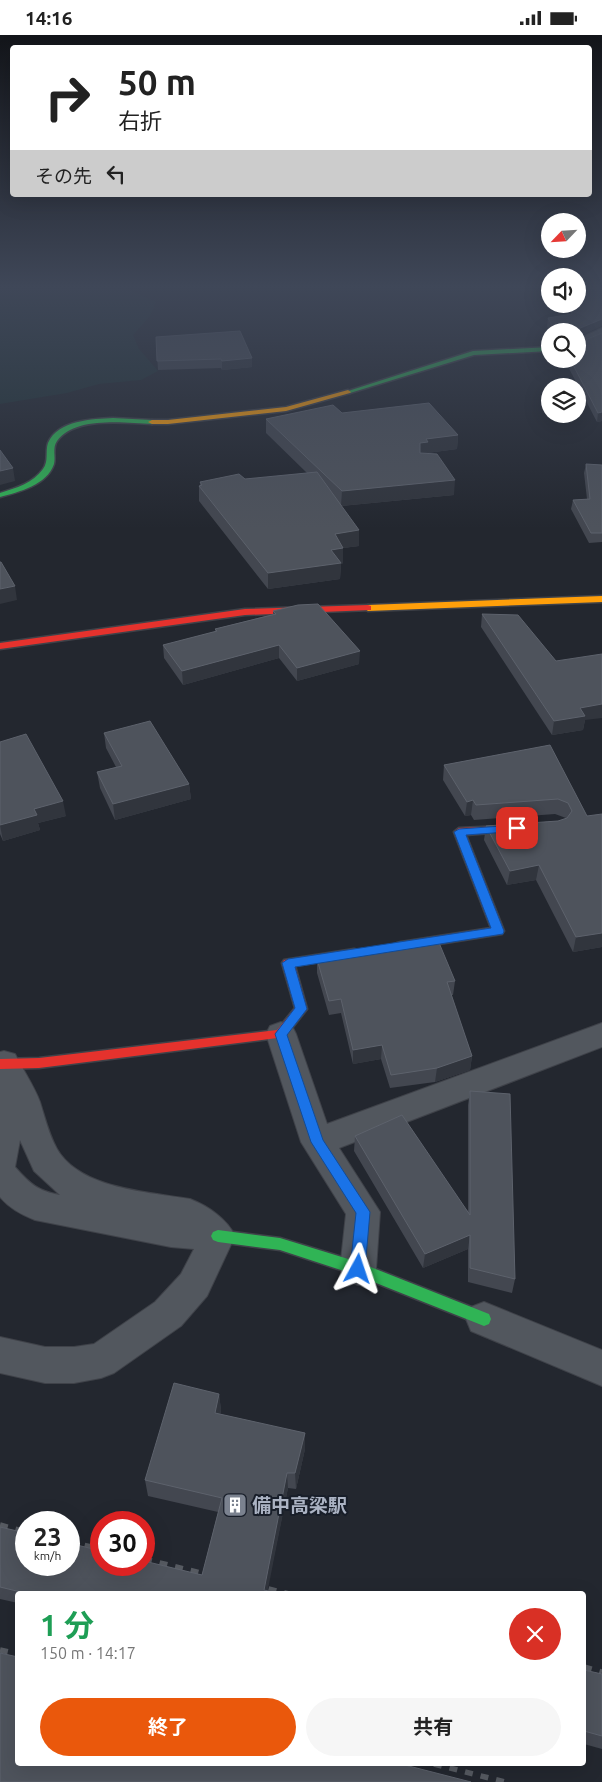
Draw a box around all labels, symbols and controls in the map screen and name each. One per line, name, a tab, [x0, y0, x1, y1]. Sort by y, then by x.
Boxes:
text: 14:16	[25, 7, 73, 29]
text: 50 m	[118, 62, 196, 102]
icon: right	[35, 65, 100, 130]
text: 右折	[118, 108, 162, 133]
icon: left	[102, 160, 130, 188]
text: その先	[35, 165, 92, 187]
north arrow	[541, 213, 586, 257]
map controls	[541, 213, 586, 423]
button: sound	[541, 268, 586, 313]
button: search	[541, 323, 586, 368]
button: layers	[541, 378, 586, 423]
pin	[496, 807, 538, 849]
icon: arrive	[503, 814, 531, 842]
position arrow	[331, 1242, 383, 1294]
building icon: 備中高梁駅	[222, 1492, 248, 1518]
place label: 備中高梁駅	[252, 1494, 347, 1516]
speed limit sign: 30	[90, 1511, 155, 1576]
text: 23	[33, 1523, 62, 1551]
text: km/h	[34, 1549, 61, 1562]
text: 1 分	[40, 1608, 94, 1642]
button: close	[509, 1608, 561, 1660]
text: 150 m · 14:17	[40, 1644, 136, 1662]
button: 終了	[40, 1698, 296, 1756]
button: 共有	[306, 1698, 561, 1756]

